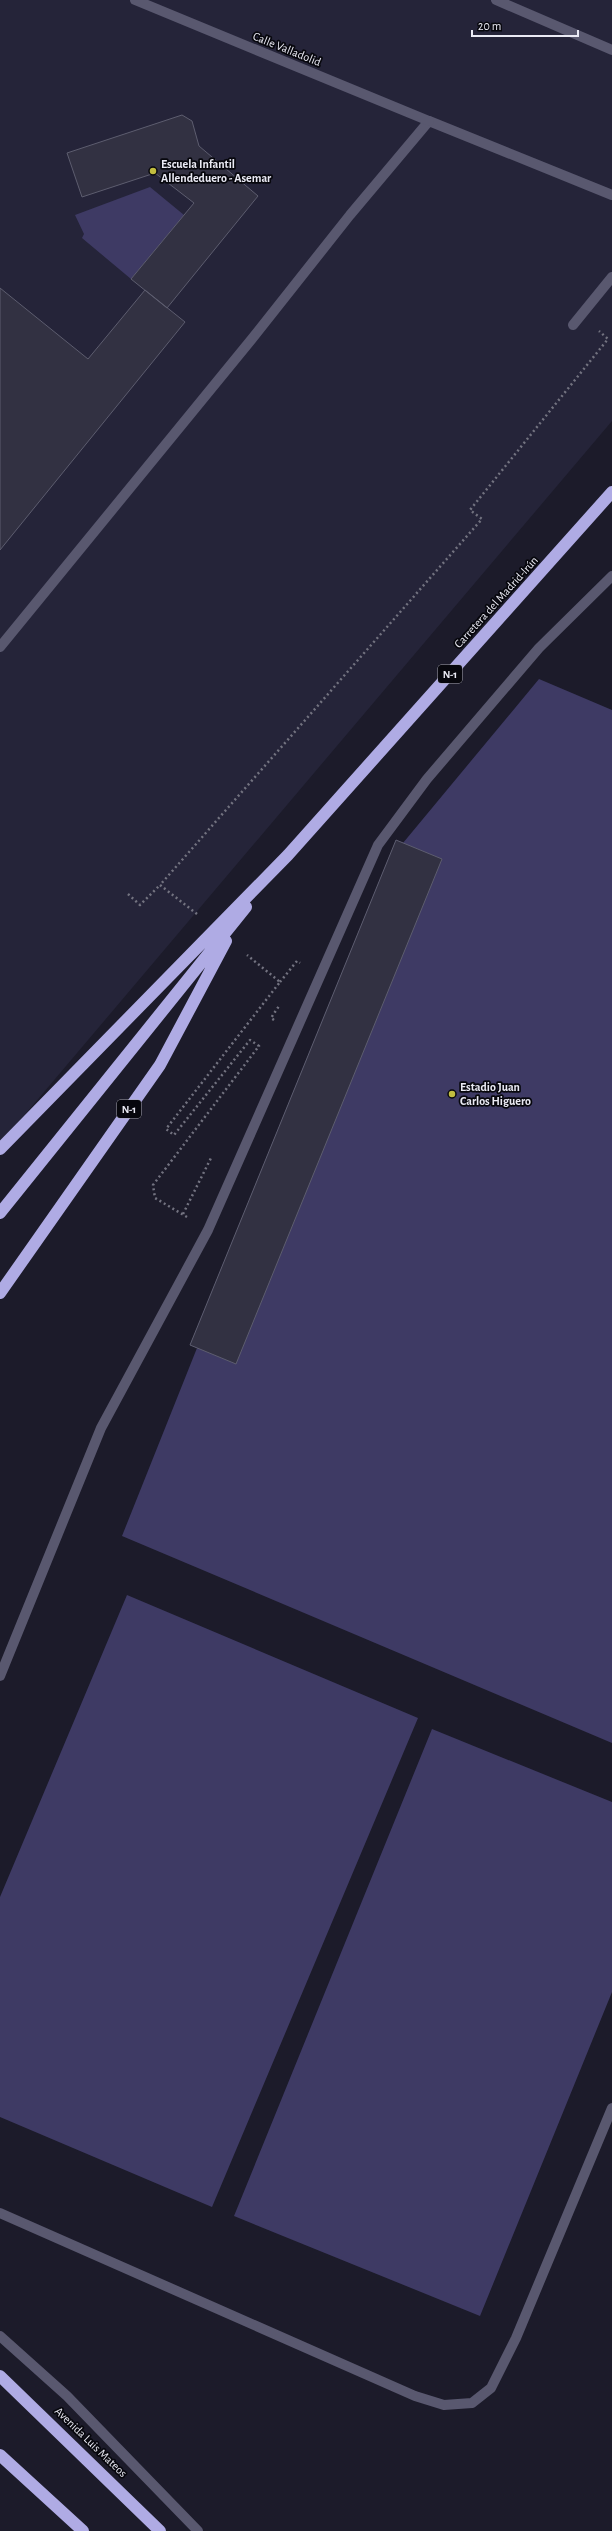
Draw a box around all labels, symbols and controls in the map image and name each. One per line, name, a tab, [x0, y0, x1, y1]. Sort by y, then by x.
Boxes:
scale bar	[472, 12, 578, 38]
text: 20 m	[478, 20, 501, 32]
street label: Calle Valladolid	[251, 30, 323, 68]
place label: Escuela Infantil Allendeduero - Asemar	[161, 158, 272, 184]
marker: Escuela Infantil Allendeduero - Asemar	[148, 166, 158, 176]
street label: Carretera del Madrid-Irún	[452, 554, 540, 650]
road number: N-1	[438, 665, 462, 683]
place label: Estadio Juan Carlos Higuero	[460, 1081, 531, 1107]
marker: Estadio Juan Carlos Higuero	[447, 1089, 457, 1099]
road number: N-1	[117, 1100, 141, 1118]
street label: Avenida Luis Mateos	[53, 2405, 129, 2479]

